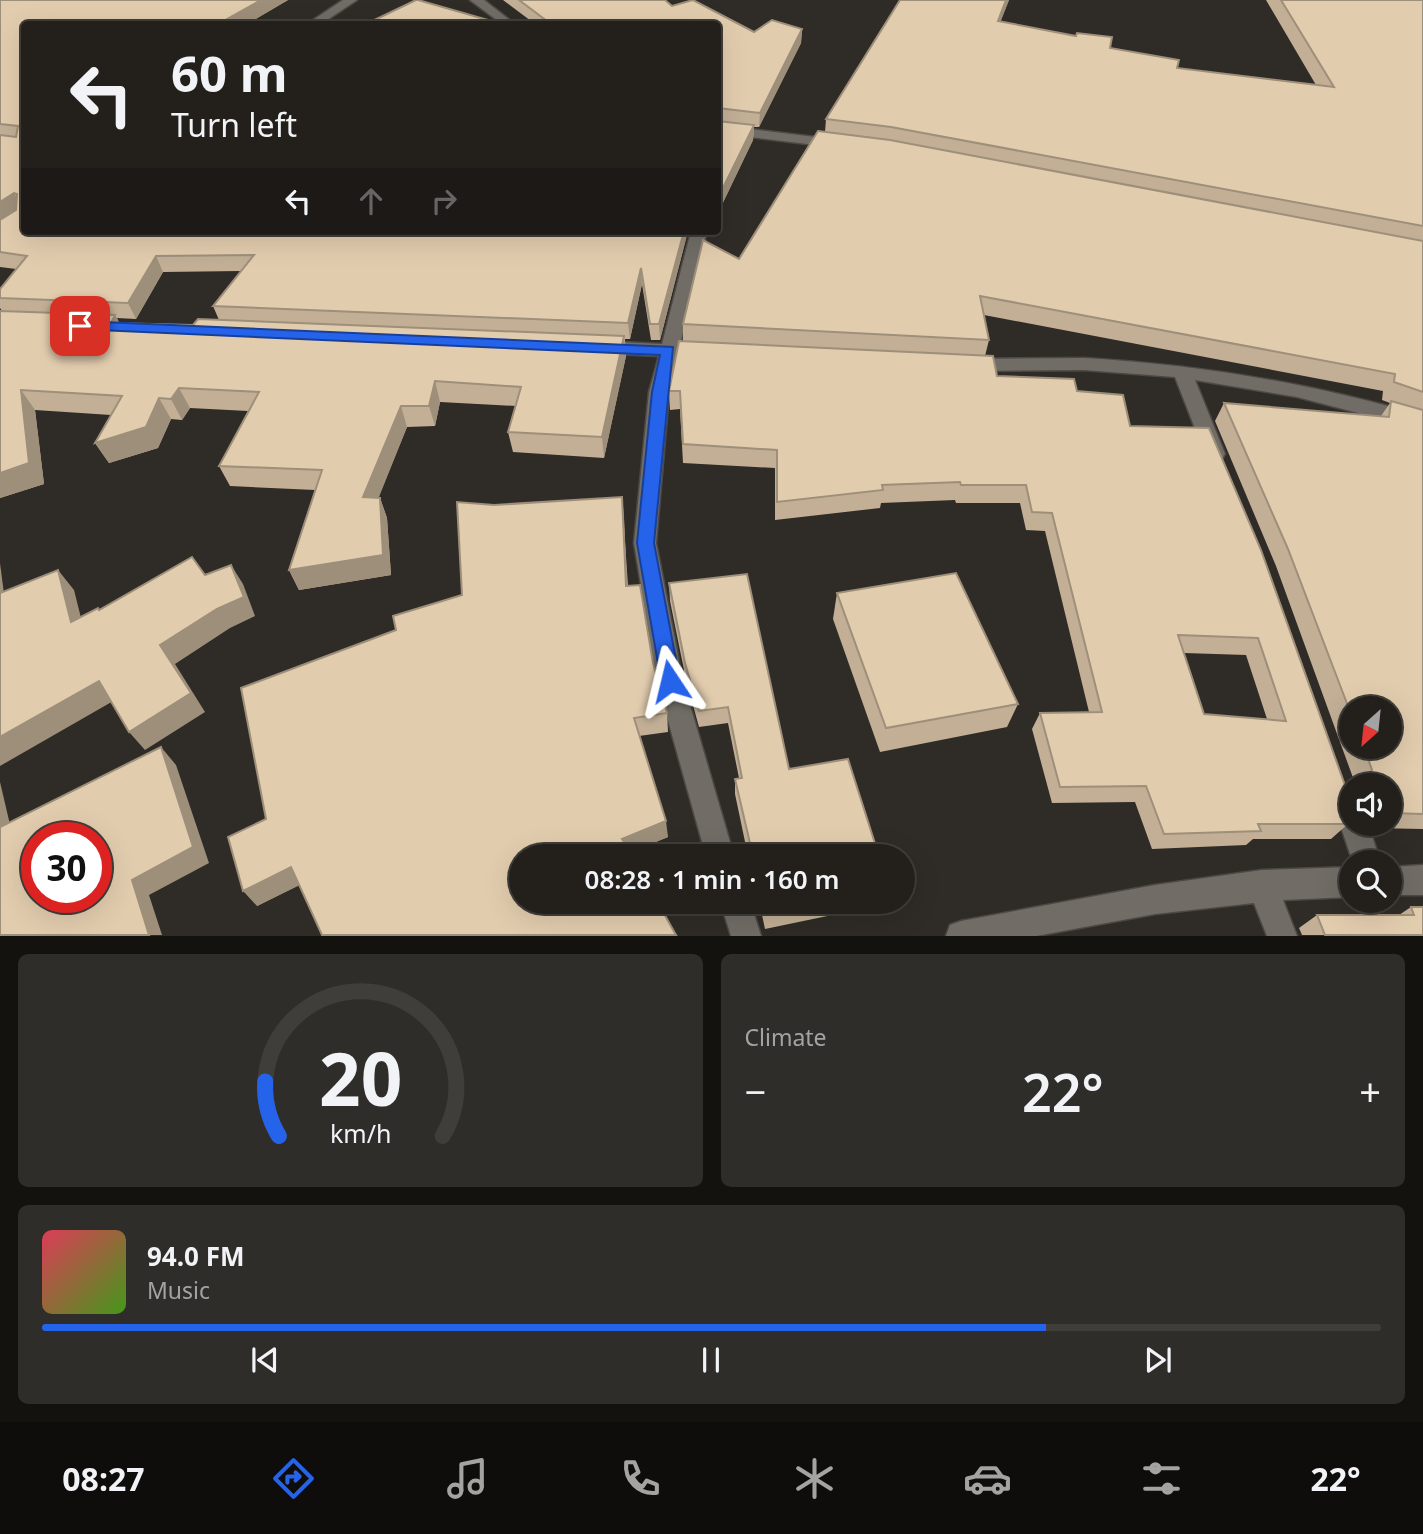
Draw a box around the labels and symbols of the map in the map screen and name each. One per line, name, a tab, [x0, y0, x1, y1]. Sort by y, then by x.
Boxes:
pin	[50, 296, 110, 356]
position arrow	[633, 644, 707, 718]
north arrow	[1339, 696, 1402, 760]
speed limit sign: 30	[21, 822, 112, 913]

